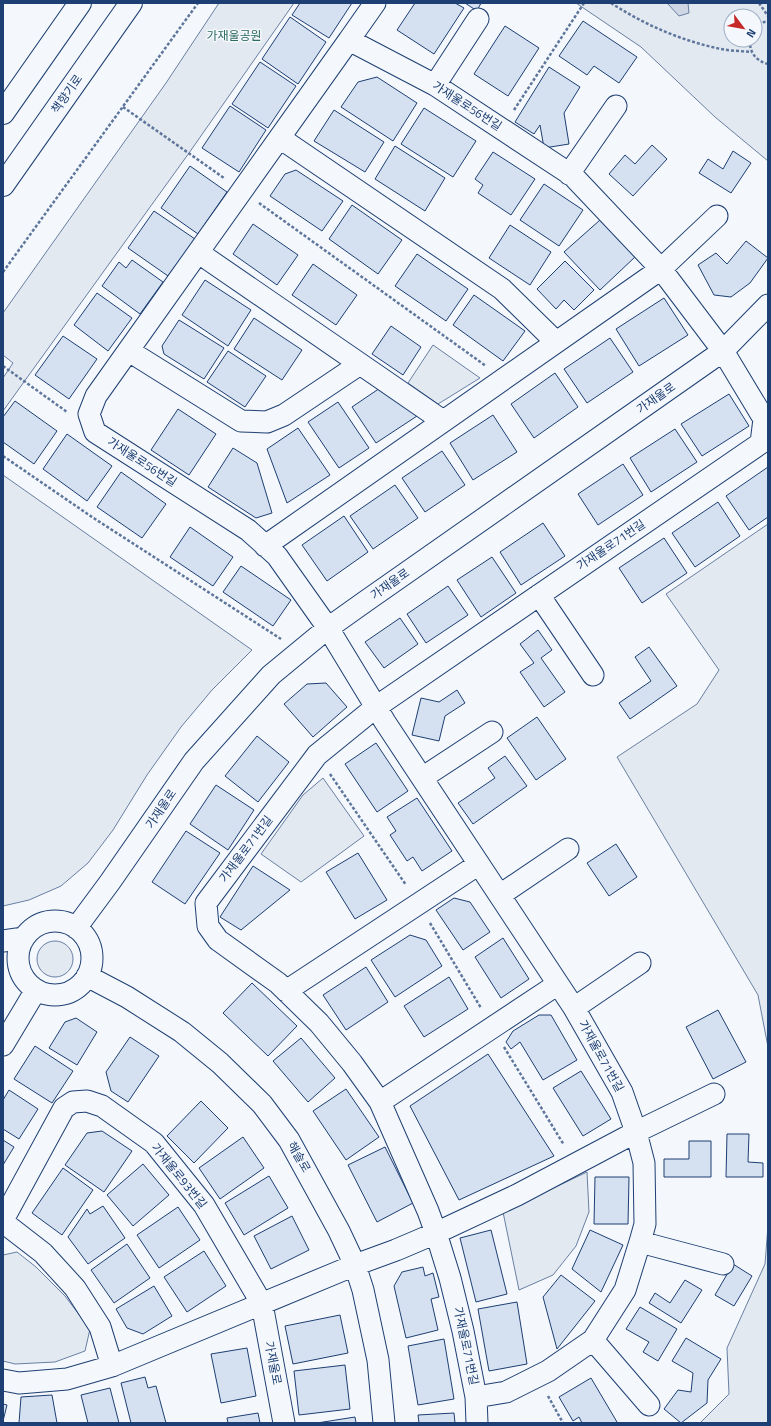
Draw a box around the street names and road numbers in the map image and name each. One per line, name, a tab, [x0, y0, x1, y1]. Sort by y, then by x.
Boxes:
street label: 책향기로	[46, 70, 87, 117]
street label: 가재울로56번길	[429, 76, 506, 135]
street label: 가재울로	[632, 377, 679, 418]
street label: 가재울로56번길	[104, 432, 181, 491]
street label: 가재울로71번길	[572, 514, 649, 575]
street label: 가재울로	[366, 563, 413, 604]
street label: 가재울로	[140, 785, 181, 832]
street label: 가재울로71번길	[214, 811, 277, 886]
street label: 가재울로71번길	[574, 1016, 629, 1095]
street label: 해솔로	[283, 1138, 316, 1176]
street label: 가재울로93번길	[147, 1139, 212, 1213]
street label: 가재울로71번길	[449, 1305, 484, 1387]
street label: 가재울로	[260, 1339, 287, 1386]

